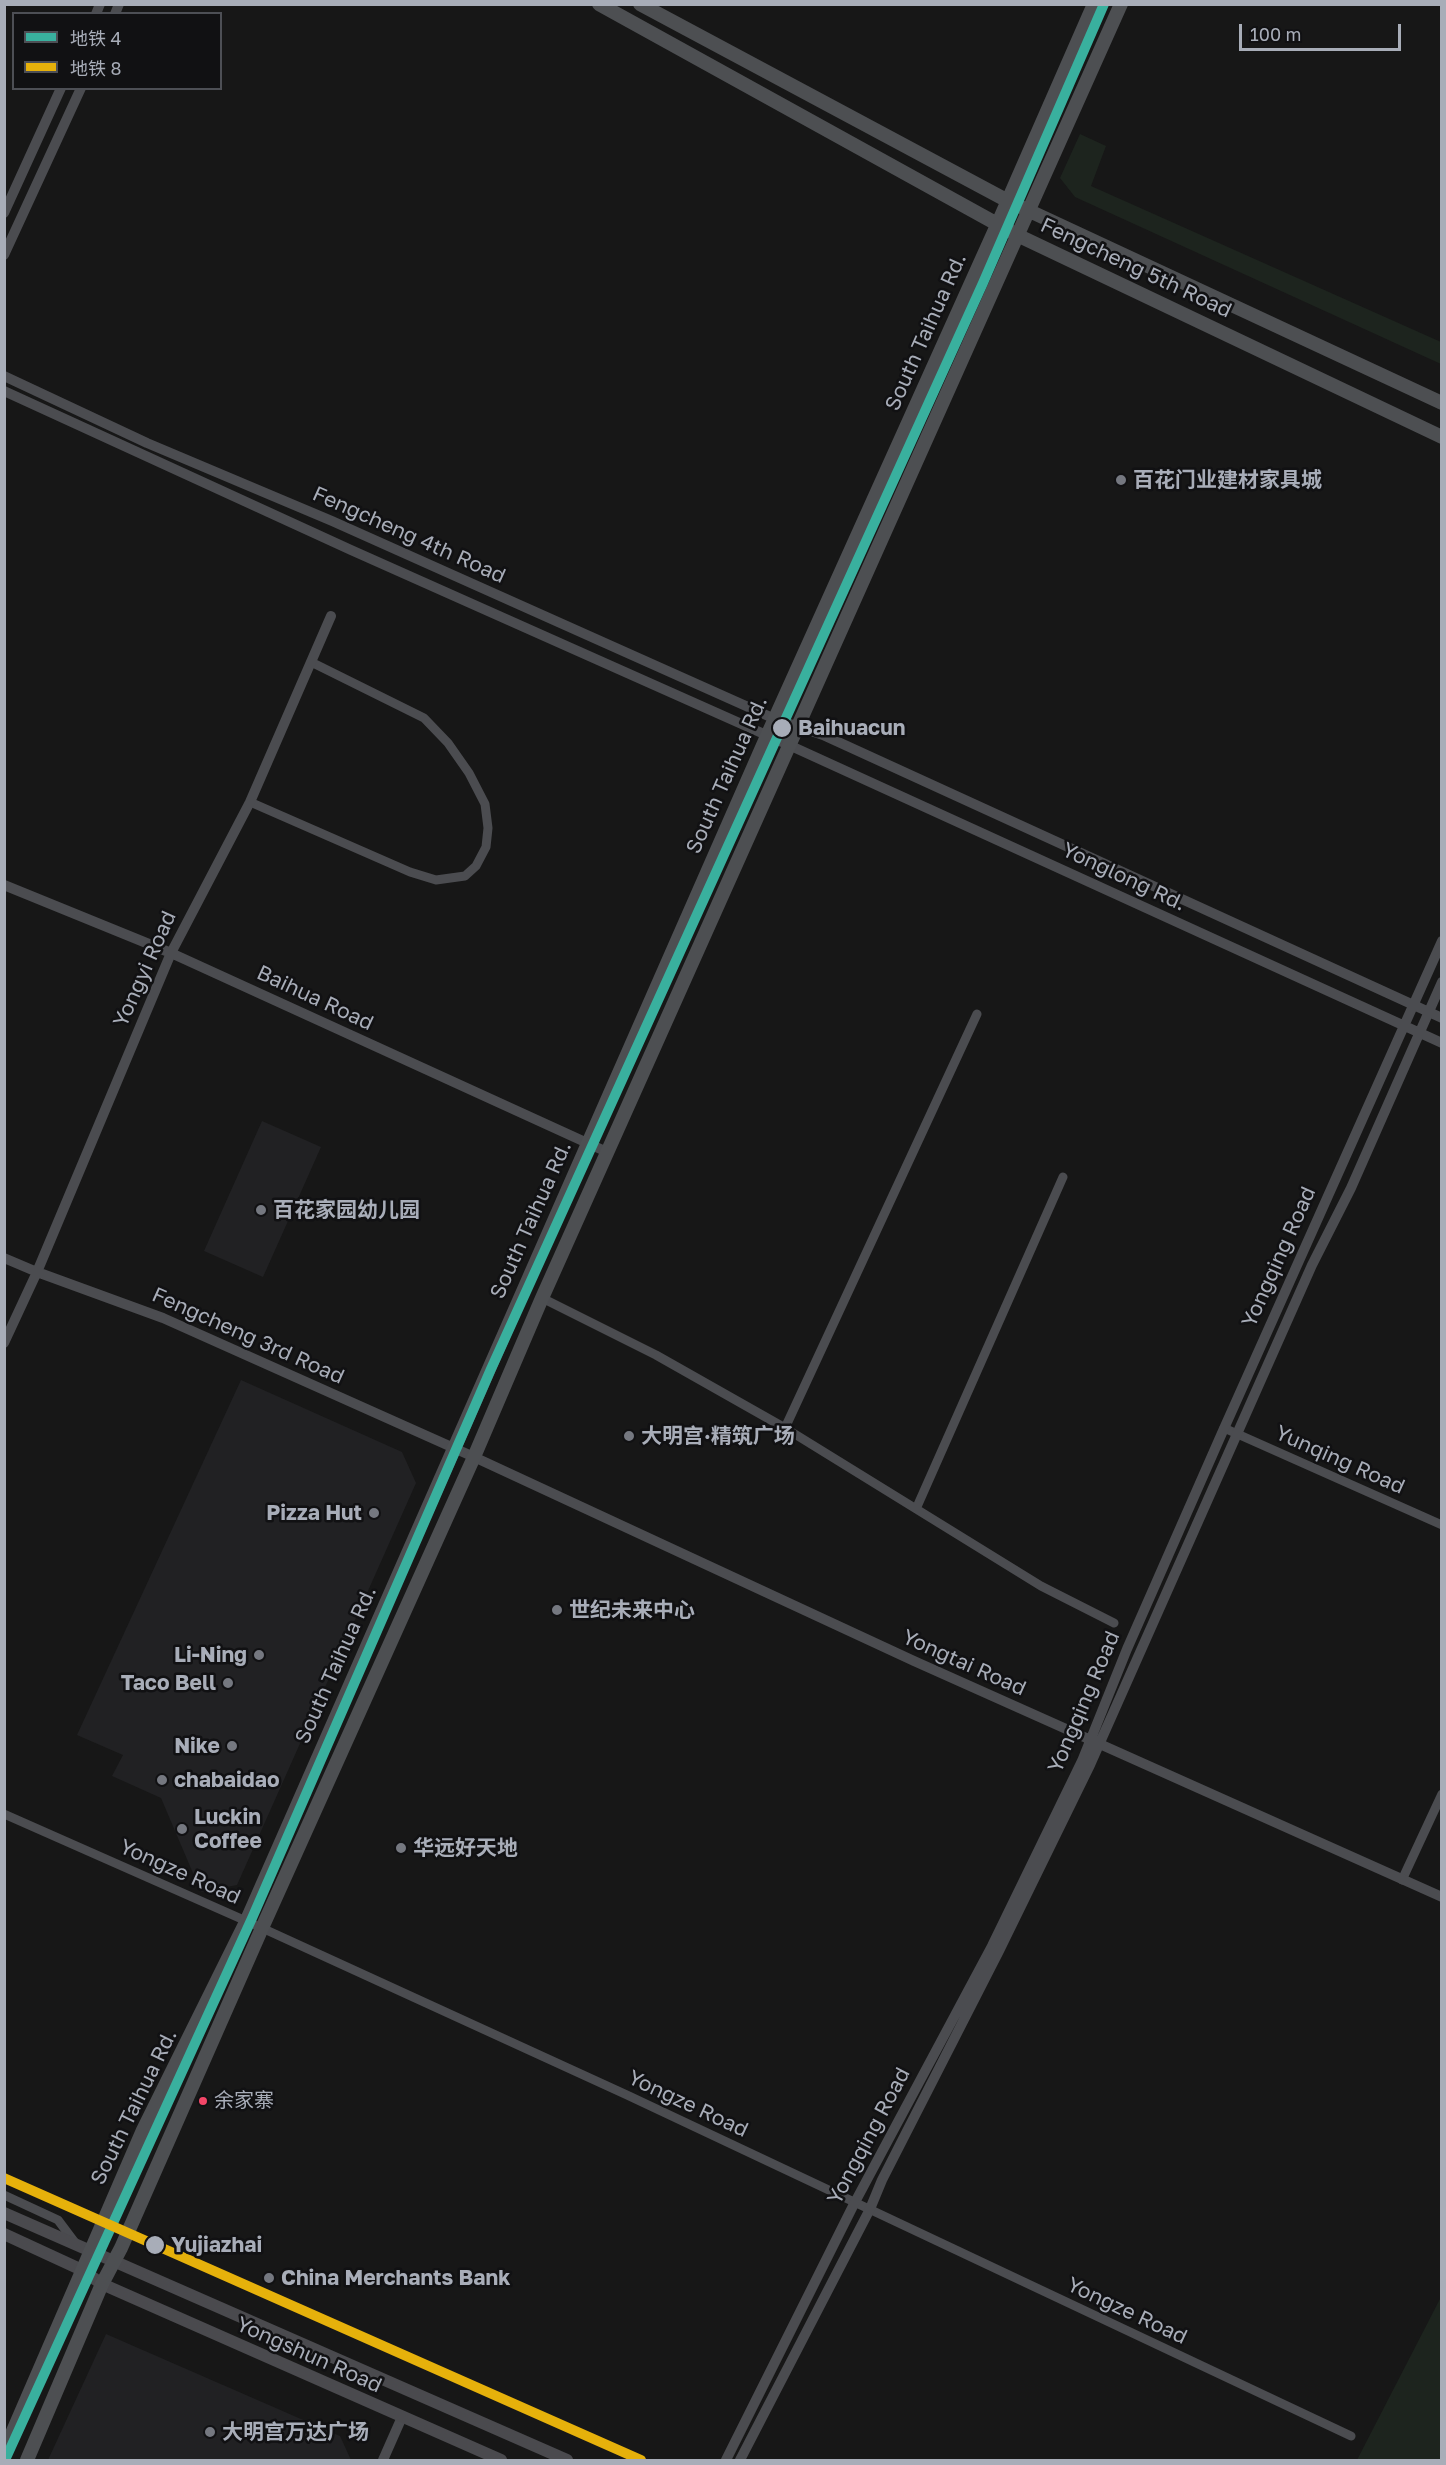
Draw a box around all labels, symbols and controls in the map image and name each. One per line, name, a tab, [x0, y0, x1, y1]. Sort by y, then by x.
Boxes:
legend	[12, 12, 222, 90]
scale bar	[1242, 12, 1404, 50]
text: 100 m	[1250, 23, 1301, 45]
text: 地铁 4	[70, 27, 121, 49]
text: 地铁 8	[70, 57, 121, 79]
street label: Fengcheng 5th Road	[1036, 213, 1236, 323]
street label: South Taihua Rd.	[880, 249, 972, 415]
place label: 百花门业建材家具城	[1133, 467, 1322, 493]
marker: 百花门业建材家具城	[1114, 473, 1128, 487]
street label: Fengcheng 4th Road	[309, 481, 509, 589]
street label: South Taihua Rd.	[681, 692, 773, 858]
place label: Baihuacun	[798, 715, 905, 741]
marker: Baihuacun	[771, 717, 793, 739]
street label: Yonglong Rd.	[1058, 837, 1190, 917]
street label: Yongyi Road	[108, 907, 182, 1031]
street label: Baihua Road	[253, 960, 377, 1036]
street label: South Taihua Rd.	[485, 1137, 577, 1303]
street label: Yongqing Road	[1237, 1183, 1321, 1331]
place label: 百花家园幼儿园	[273, 1197, 420, 1223]
marker: 百花家园幼儿园	[254, 1203, 268, 1217]
street label: Fengcheng 3rd Road	[148, 1282, 348, 1390]
street label: Yunqing Road	[1271, 1420, 1409, 1500]
place label: 大明宫·精筑广场	[641, 1423, 795, 1449]
marker: 大明宫·精筑广场	[622, 1429, 636, 1443]
place label: Pizza Hut	[266, 1500, 362, 1526]
marker: Pizza Hut	[367, 1506, 381, 1520]
street label: South Taihua Rd.	[290, 1582, 382, 1748]
place label: 世纪未来中心	[569, 1597, 695, 1623]
marker: 世纪未来中心	[550, 1603, 564, 1617]
street label: Yongtai Road	[898, 1624, 1030, 1702]
street label: Yongqing Road	[1043, 1627, 1125, 1777]
place label: Li-Ning	[174, 1642, 247, 1668]
marker: Li-Ning	[252, 1648, 266, 1662]
place label: Taco Bell	[121, 1670, 216, 1696]
marker: Taco Bell	[221, 1676, 235, 1690]
place label: Nike	[174, 1733, 220, 1759]
marker: Nike	[225, 1739, 239, 1753]
place label: chabaidao	[174, 1767, 280, 1793]
marker: chabaidao	[155, 1773, 169, 1787]
place label: Luckin Coffee	[194, 1804, 262, 1854]
marker: Luckin Coffee	[175, 1822, 189, 1836]
street label: Yongze Road	[116, 1834, 244, 1910]
place label: 华远好天地	[413, 1835, 518, 1861]
marker: 华远好天地	[394, 1841, 408, 1855]
street label: South Taihua Rd.	[85, 2025, 183, 2189]
street label: Yongqing Road	[822, 2063, 916, 2209]
street label: Yongze Road	[624, 2065, 752, 2143]
place label: 余家寨	[214, 2089, 274, 2113]
marker: 余家寨	[197, 2095, 209, 2107]
place label: Yujiazhai	[171, 2232, 262, 2258]
marker: Yujiazhai	[144, 2234, 166, 2256]
place label: China Merchants Bank	[281, 2265, 510, 2291]
marker: China Merchants Bank	[262, 2271, 276, 2285]
street label: Yongze Road	[1063, 2272, 1191, 2350]
street label: Yongshun Road	[232, 2312, 386, 2398]
place label: 大明宫万达广场	[222, 2419, 369, 2445]
marker: 大明宫万达广场	[203, 2425, 217, 2439]

